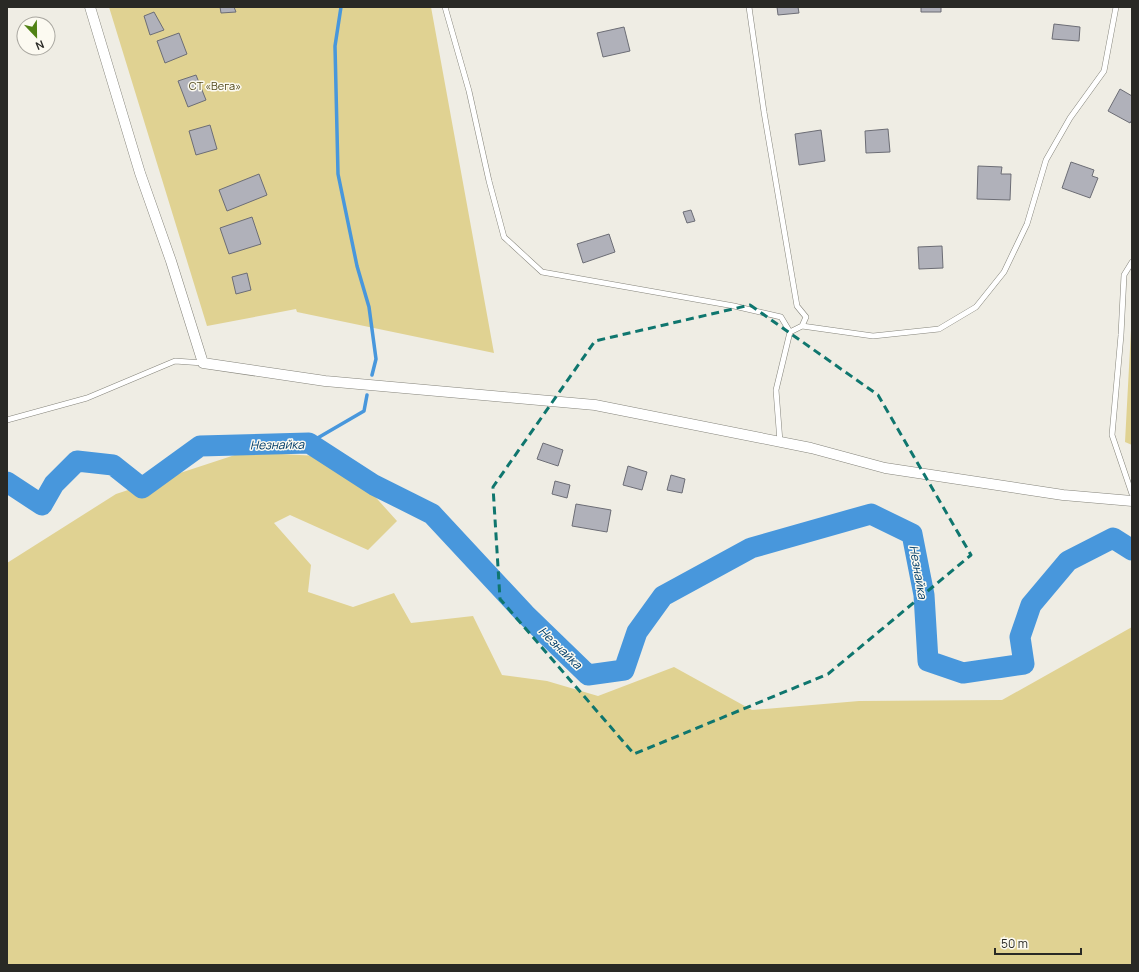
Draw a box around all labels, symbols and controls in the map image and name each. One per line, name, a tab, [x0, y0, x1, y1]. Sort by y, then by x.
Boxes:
north arrow	[16, 16, 56, 56]
text: N	[33, 37, 46, 54]
park label: СТ «Вега»	[189, 78, 241, 93]
water label: Незнайка	[250, 436, 306, 453]
water label: Незнайка	[905, 544, 932, 601]
water label: Незнайка	[535, 623, 587, 674]
scale bar	[995, 930, 1081, 956]
text: 50 m	[1001, 935, 1028, 952]

